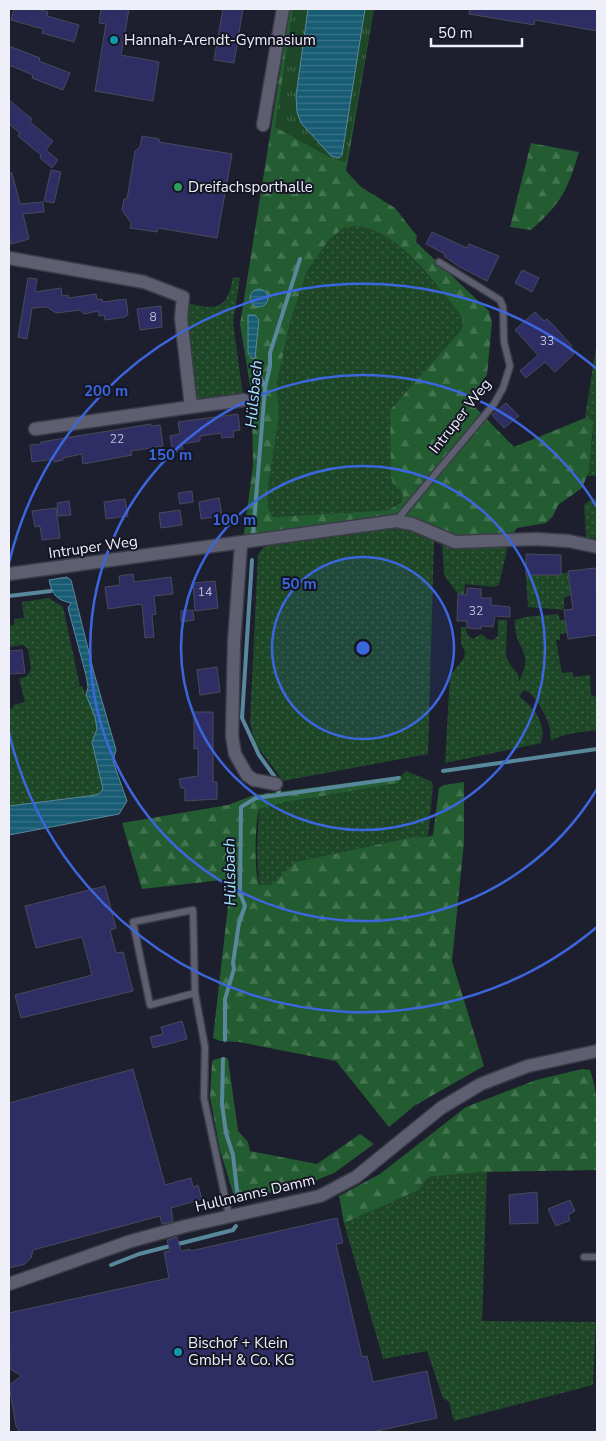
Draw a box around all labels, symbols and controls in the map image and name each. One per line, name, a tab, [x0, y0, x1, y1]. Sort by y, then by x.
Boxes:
scale bar	[431, 15, 522, 47]
text: 50 m	[438, 23, 473, 43]
place label: Hannah-Arendt-Gymnasium	[124, 30, 316, 50]
marker: Hannah-Arendt-Gymnasium	[108, 34, 120, 46]
place label: Dreifachsporthalle	[188, 177, 313, 197]
marker: Dreifachsporthalle	[172, 181, 184, 193]
house number: 8	[149, 309, 157, 325]
house number: 33	[540, 333, 554, 349]
water label: Hülsbach	[240, 359, 268, 429]
street label: Intruper Weg	[424, 374, 496, 458]
text: 200 m	[84, 381, 128, 401]
house number: 22	[110, 431, 124, 447]
text: 150 m	[148, 445, 192, 465]
text: 100 m	[212, 510, 256, 530]
street label: Intruper Weg	[47, 531, 139, 563]
text: 50 m	[281, 574, 317, 594]
house number: 14	[198, 584, 212, 600]
house number: 32	[469, 603, 483, 619]
centre of rings	[354, 639, 372, 657]
water label: Hülsbach	[218, 838, 242, 906]
street label: Hullmanns Damm	[193, 1169, 317, 1217]
place label: Bischof + Klein GmbH & Co. KG	[188, 1333, 295, 1370]
marker: Bischof + Klein GmbH & Co. KG	[172, 1346, 184, 1358]

